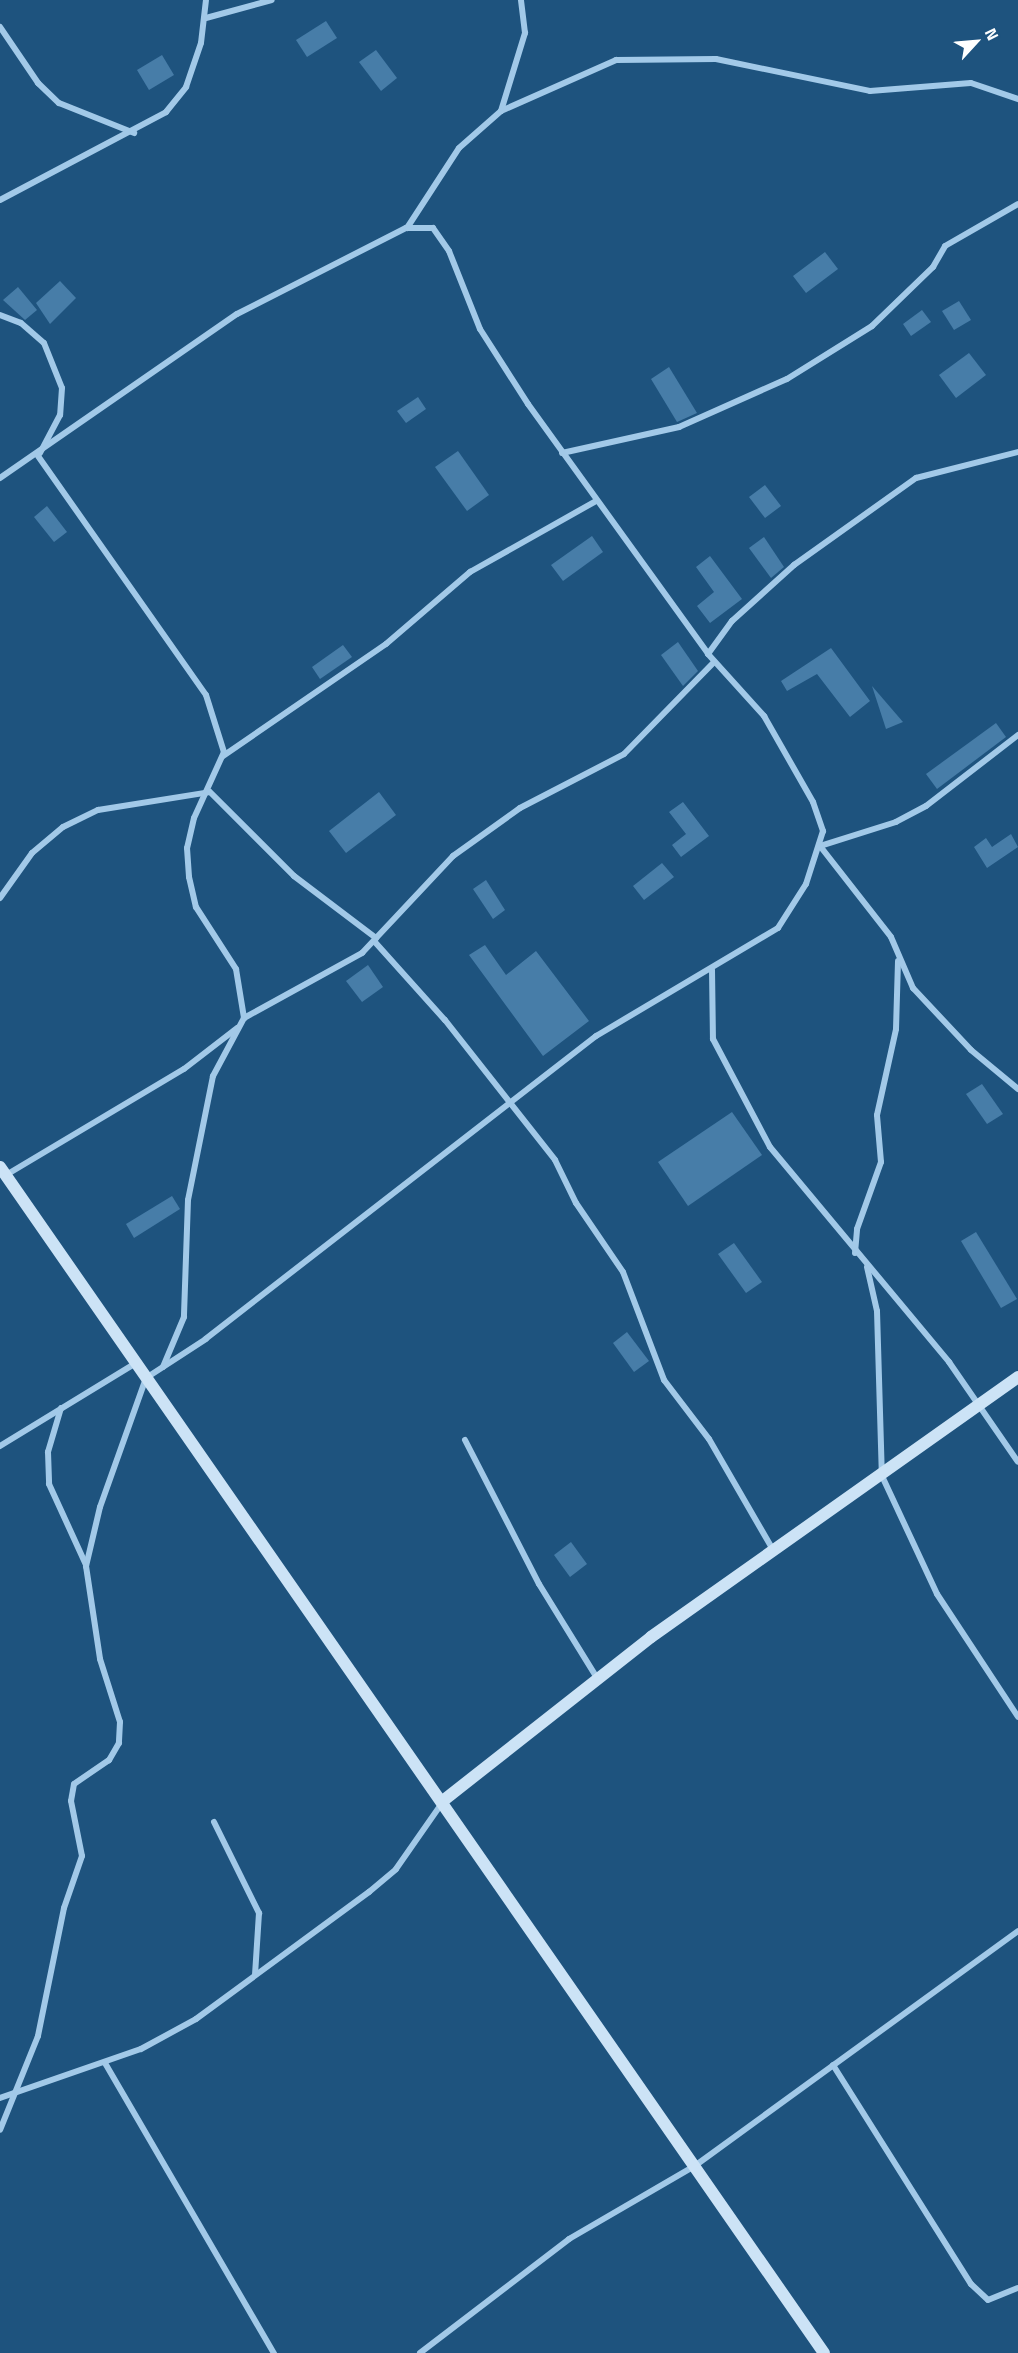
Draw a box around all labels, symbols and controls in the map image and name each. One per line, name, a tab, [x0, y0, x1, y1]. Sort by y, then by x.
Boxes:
north arrow	[946, 12, 1006, 72]
text: N	[979, 24, 1005, 44]

